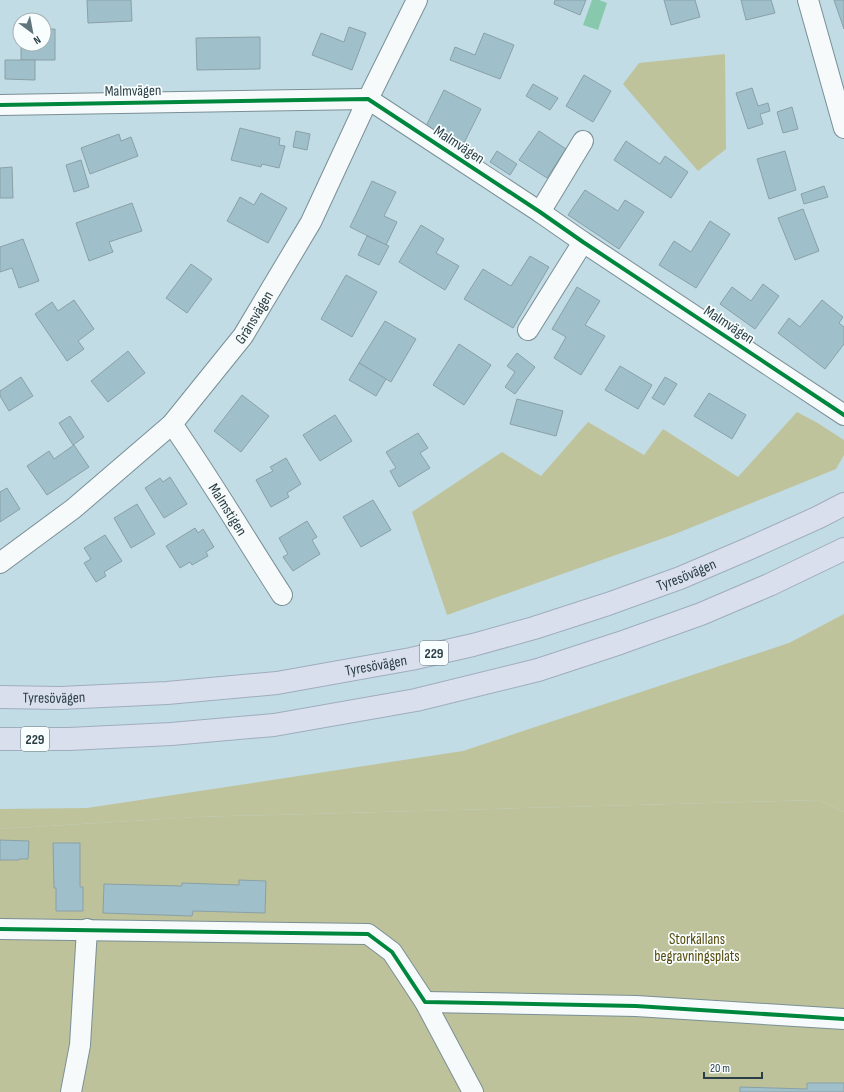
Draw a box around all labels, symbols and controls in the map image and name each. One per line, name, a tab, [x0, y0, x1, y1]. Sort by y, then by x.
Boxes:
north arrow	[12, 12, 52, 52]
text: N	[31, 33, 43, 47]
street label: Malmvägen	[104, 81, 162, 101]
street label: Malmvägen	[430, 122, 488, 168]
street label: Gränsvägen	[231, 287, 277, 348]
street label: Malmvägen	[700, 302, 758, 348]
street label: Malmstigen	[204, 480, 251, 539]
street label: Tyresövägen	[654, 554, 719, 595]
road number: 229	[420, 641, 448, 665]
street label: Tyresövägen	[343, 650, 408, 680]
street label: Tyresövägen	[23, 687, 86, 708]
road number: 229	[21, 727, 49, 751]
park label: Storkällans begravningsplats	[654, 930, 740, 966]
scale bar	[704, 1054, 762, 1080]
text: 20 m	[710, 1061, 730, 1076]

